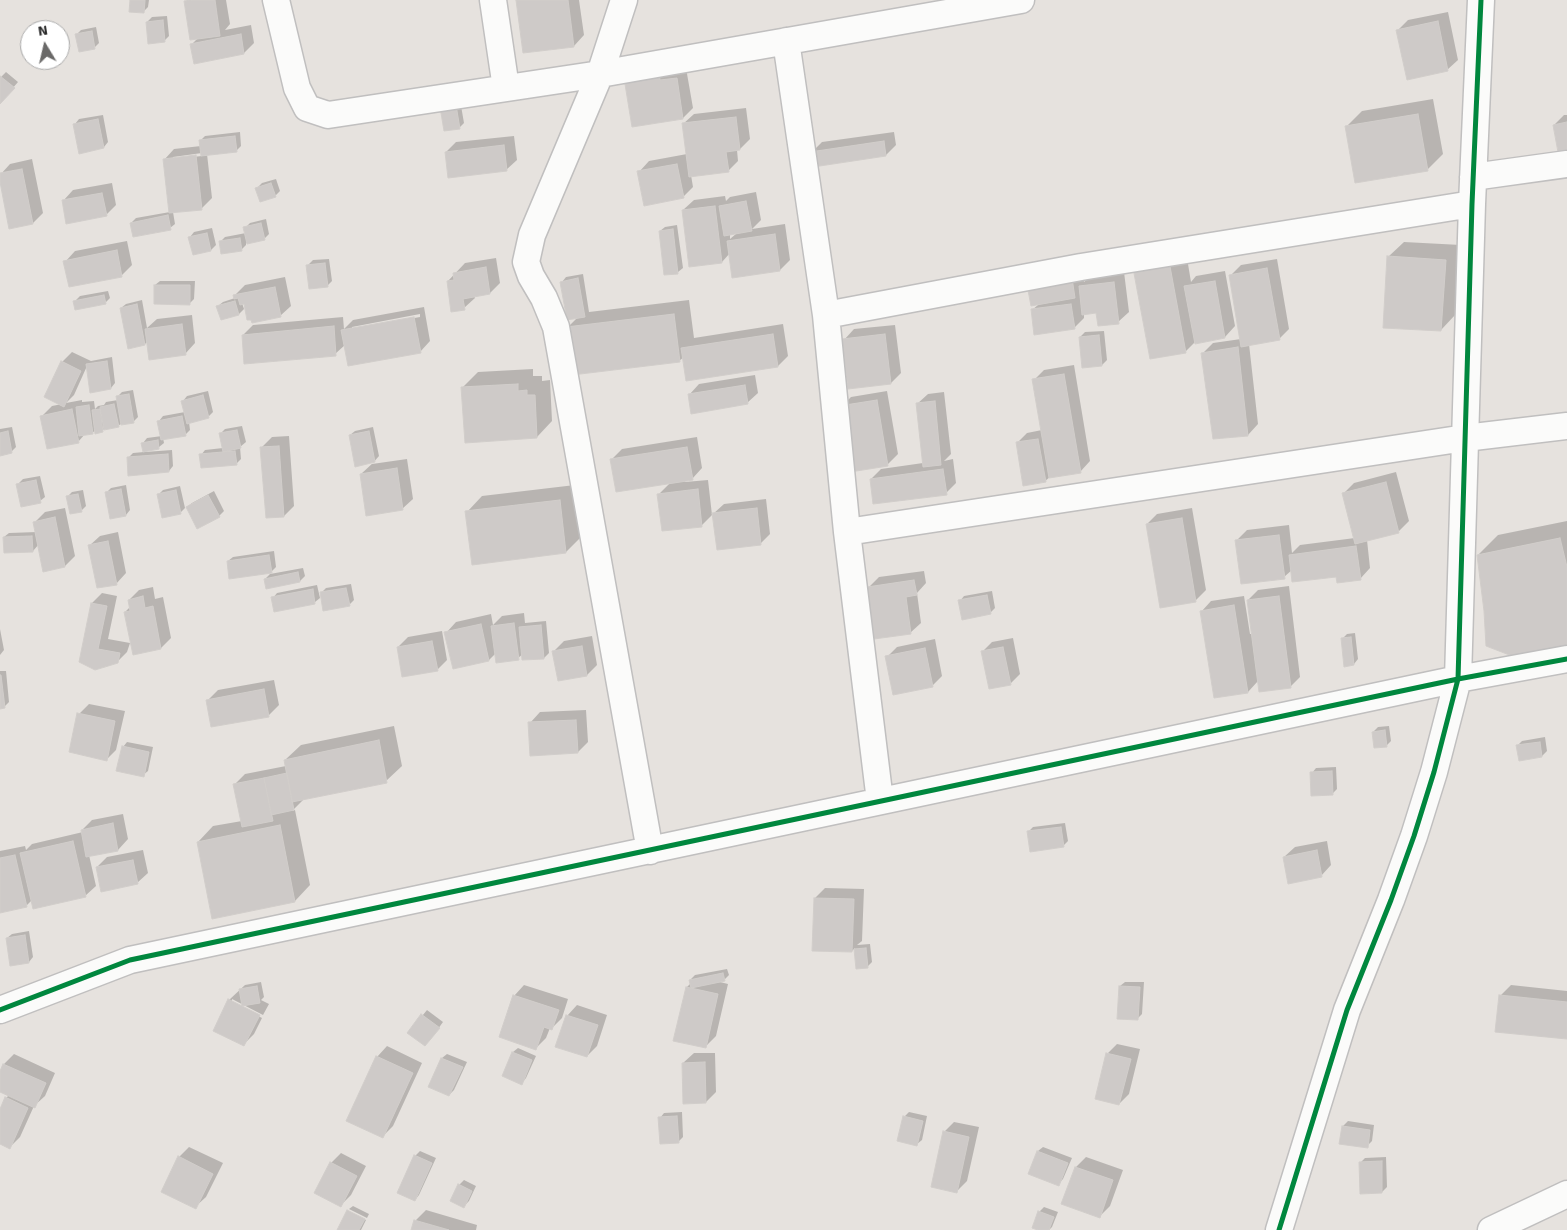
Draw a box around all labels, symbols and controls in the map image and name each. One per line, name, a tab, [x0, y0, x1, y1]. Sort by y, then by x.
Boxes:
north arrow	[20, 20, 70, 70]
text: N	[37, 22, 49, 40]

